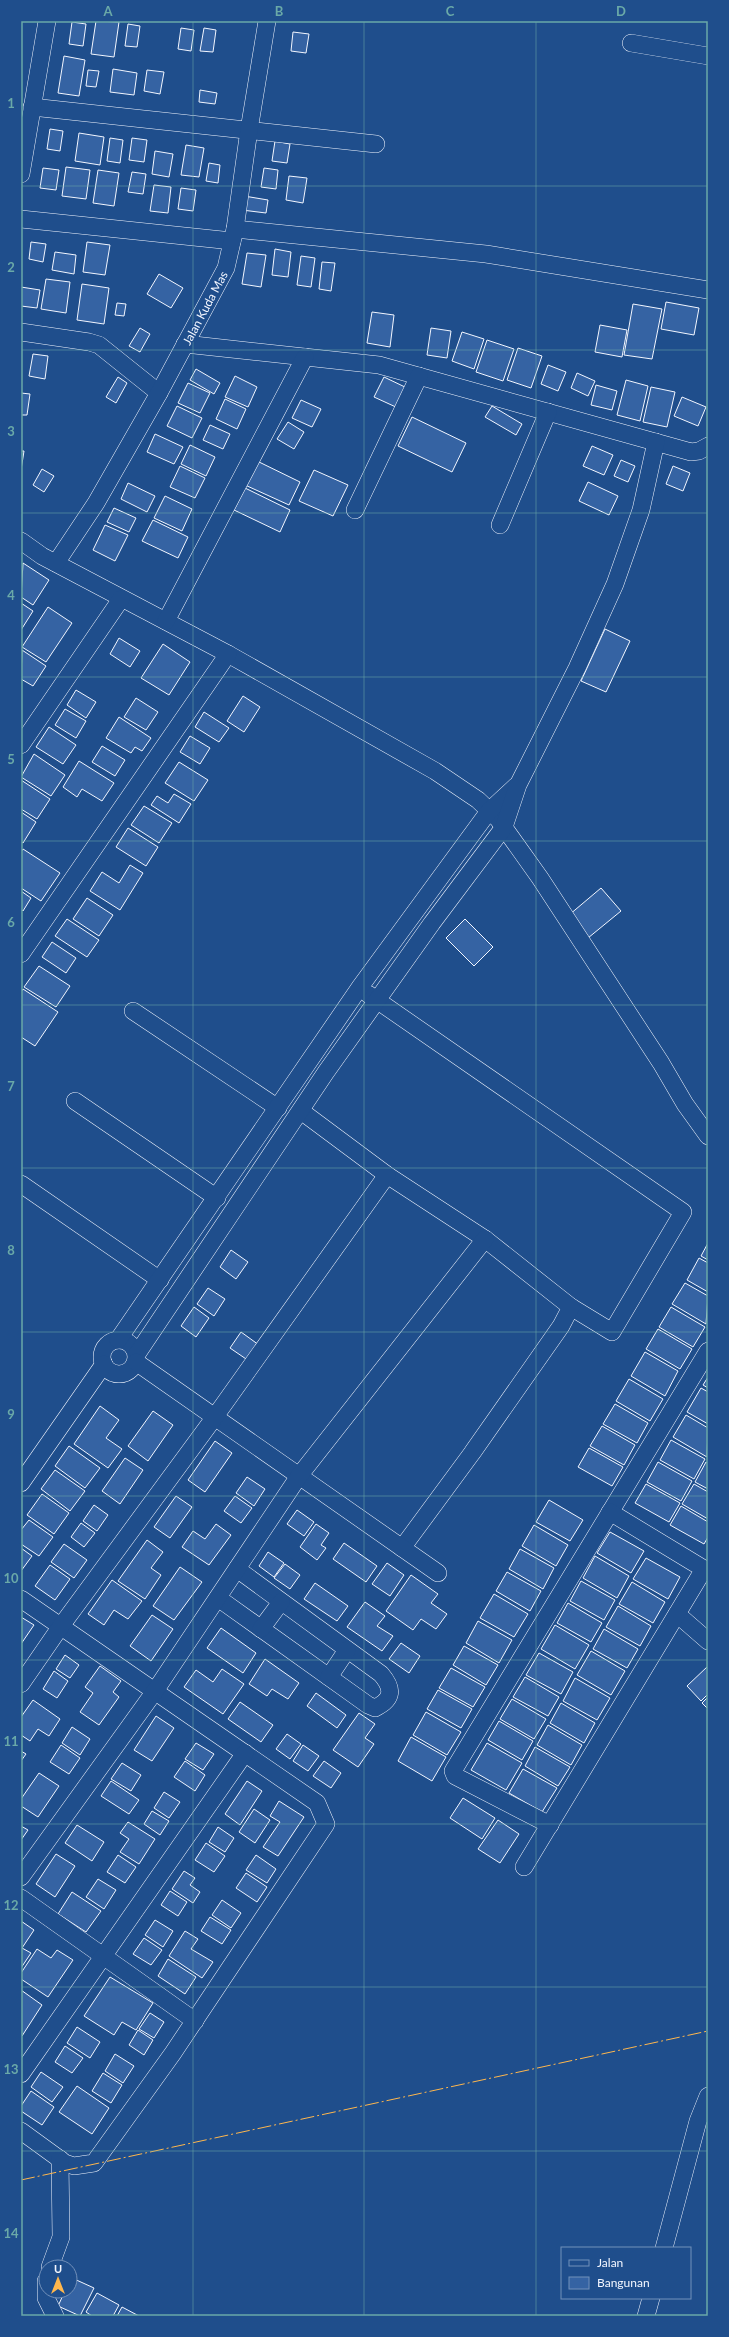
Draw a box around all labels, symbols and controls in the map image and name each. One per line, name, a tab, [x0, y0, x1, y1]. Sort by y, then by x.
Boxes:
text: A	[102, 3, 113, 19]
text: B	[275, 3, 284, 19]
text: C	[446, 3, 455, 19]
text: D	[616, 3, 626, 19]
text: 1	[7, 95, 15, 111]
text: 2	[7, 259, 15, 275]
street label: Jalan Kuda Mas	[179, 268, 231, 348]
text: 3	[7, 423, 15, 439]
text: 4	[7, 587, 15, 603]
text: 5	[7, 751, 15, 767]
text: 6	[7, 914, 15, 930]
text: 7	[7, 1078, 15, 1094]
text: 8	[7, 1242, 15, 1258]
text: 9	[7, 1406, 15, 1422]
text: 10	[3, 1570, 19, 1586]
text: 11	[3, 1733, 19, 1749]
text: 12	[3, 1897, 19, 1913]
text: 13	[3, 2061, 19, 2077]
text: 14	[3, 2225, 19, 2241]
legend	[561, 2247, 691, 2299]
text: Jalan	[597, 2255, 623, 2270]
north arrow	[38, 2259, 78, 2299]
text: U	[54, 2262, 62, 2275]
text: Bangunan	[597, 2275, 650, 2290]

